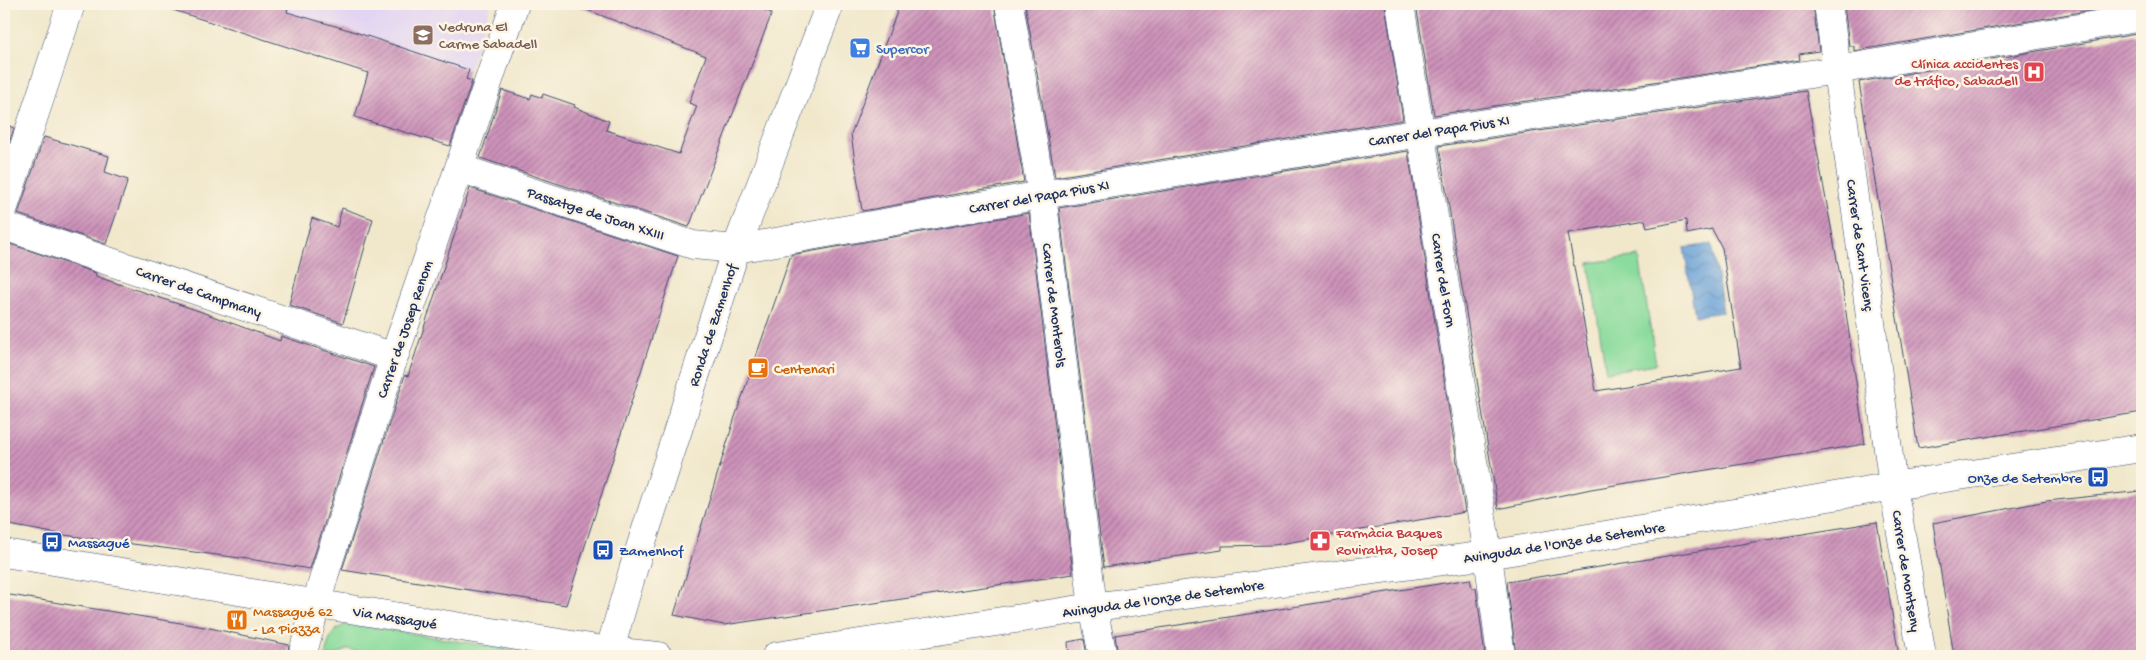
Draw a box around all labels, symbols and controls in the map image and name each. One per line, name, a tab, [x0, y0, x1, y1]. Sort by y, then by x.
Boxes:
place label: Vedruna El Carme Sabadell	[438, 19, 537, 54]
school or university icon: Vedruna El Carme Sabadell	[411, 23, 435, 47]
supermarket icon: Supercor	[848, 36, 872, 60]
place label: Supercor	[876, 41, 930, 59]
place label: Clínica accidentes de tráfico, Sabadell	[1894, 56, 2018, 91]
hospital icon: Clínica accidentes de tráfico, Sabadell	[2022, 60, 2046, 84]
street label: Carrer del Papa Pius XI	[1368, 112, 1511, 152]
street label: Carrer del Papa Pius XI	[968, 177, 1111, 219]
street label: Carrer de Sant Vicenç	[1841, 178, 1877, 313]
street label: Passatge de Joan XXIII	[523, 184, 666, 246]
street label: Carrer del Forn	[1426, 232, 1458, 329]
street label: Carrer de Monterols	[1036, 242, 1070, 369]
street label: Carrer de Josep Renom	[374, 258, 438, 401]
street label: Ronda de Zamenhof	[686, 261, 743, 389]
street label: Carrer de Campmany	[133, 263, 264, 323]
cafe icon: Centenari	[746, 356, 770, 380]
place label: Centenari	[774, 361, 835, 379]
bus stop icon: Onze de Setembre	[2086, 465, 2110, 489]
place label: Onze de Setembre	[1968, 470, 2082, 488]
street label: Carrer de Montseny	[1887, 509, 1924, 634]
street label: Avinguda de l'Onze de Setembre	[1462, 519, 1667, 569]
place label: Farmàcia Baques Roviralta, Josep	[1335, 525, 1442, 560]
pharmacy icon: Farmàcia Baques Roviralta, Josep	[1308, 529, 1332, 553]
bus stop icon: Massagué	[40, 530, 64, 554]
place label: Massagué	[68, 535, 130, 553]
bus stop icon: Zamenhof	[591, 538, 615, 562]
place label: Zamenhof	[619, 543, 684, 561]
street label: Avinguda de l'Onze de Setembre	[1061, 577, 1266, 623]
street label: Via Massagué	[350, 603, 438, 635]
place label: Massagué 62 - La Piazza	[253, 604, 333, 639]
restaurant icon: Massagué 62 - La Piazza	[225, 608, 249, 632]

